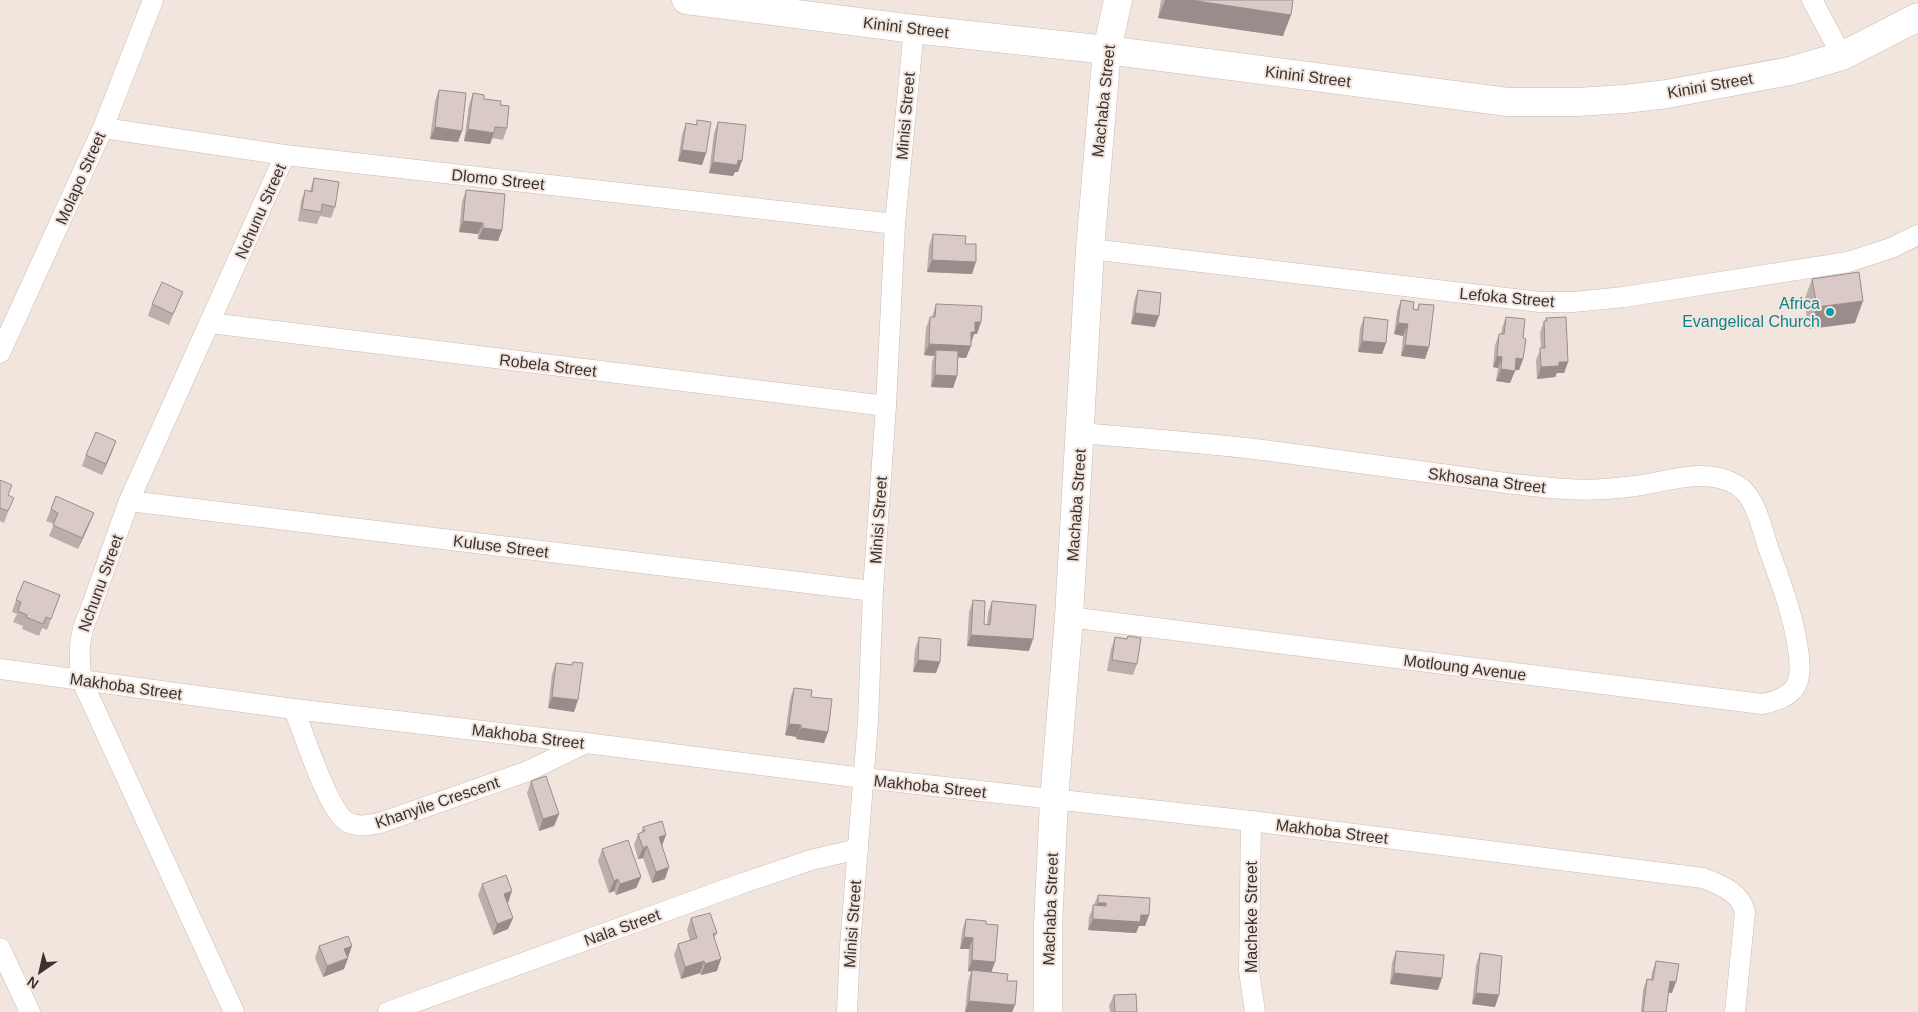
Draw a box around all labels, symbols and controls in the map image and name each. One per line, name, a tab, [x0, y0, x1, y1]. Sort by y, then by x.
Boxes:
street label: Kinini Street	[862, 14, 950, 41]
street label: Machaba Street	[1089, 43, 1118, 158]
street label: Kinini Street	[1264, 63, 1352, 90]
street label: Kinini Street	[1666, 70, 1755, 101]
street label: Minisi Street	[893, 71, 918, 161]
street label: Molapo Street	[52, 129, 109, 227]
street label: Nchunu Street	[232, 161, 289, 261]
street label: Dlomo Street	[451, 166, 546, 193]
street label: Lefoka Street	[1459, 285, 1556, 310]
place label: Africa Evangelical Church	[1682, 295, 1820, 330]
marker: Africa Evangelical Church	[1824, 306, 1836, 318]
street label: Robela Street	[498, 351, 598, 380]
street label: Machaba Street	[1064, 448, 1089, 562]
street label: Skhosana Street	[1427, 465, 1547, 496]
street label: Minisi Street	[867, 475, 890, 565]
street label: Nchunu Street	[75, 532, 126, 634]
street label: Kuluse Street	[452, 532, 550, 561]
street label: Motloung Avenue	[1403, 652, 1527, 683]
street label: Makhoba Street	[69, 670, 184, 703]
street label: Makhoba Street	[471, 721, 586, 752]
street label: Makhoba Street	[873, 772, 988, 801]
street label: Khanyile Crescent	[373, 773, 502, 832]
street label: Makhoba Street	[1275, 816, 1390, 847]
street label: Machaba Street	[1040, 852, 1061, 966]
street label: Macheke Street	[1243, 860, 1260, 973]
street label: Minisi Street	[841, 879, 864, 969]
street label: Nala Street	[582, 906, 663, 949]
north arrow	[15, 947, 65, 997]
text: N	[24, 973, 41, 992]

